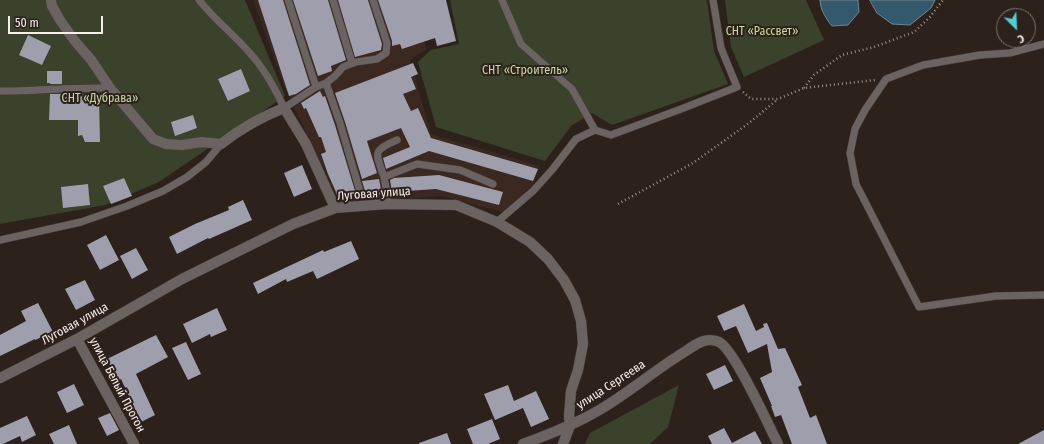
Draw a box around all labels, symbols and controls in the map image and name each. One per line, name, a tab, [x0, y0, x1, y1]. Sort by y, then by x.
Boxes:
scale bar	[10, 8, 105, 34]
north arrow	[996, 8, 1036, 48]
text: 50 m	[15, 16, 39, 30]
park label: СНТ «Рассвет»	[726, 25, 798, 39]
text: С	[1015, 31, 1026, 46]
park label: СНТ «Строитель»	[482, 64, 568, 78]
park label: СНТ «Дубрава»	[62, 92, 138, 106]
street label: Луговая улица	[337, 184, 411, 204]
street label: Луговая улица	[39, 300, 111, 348]
street label: улица Белый Прогон	[86, 335, 148, 435]
street label: улица Сергеева	[574, 357, 648, 413]

